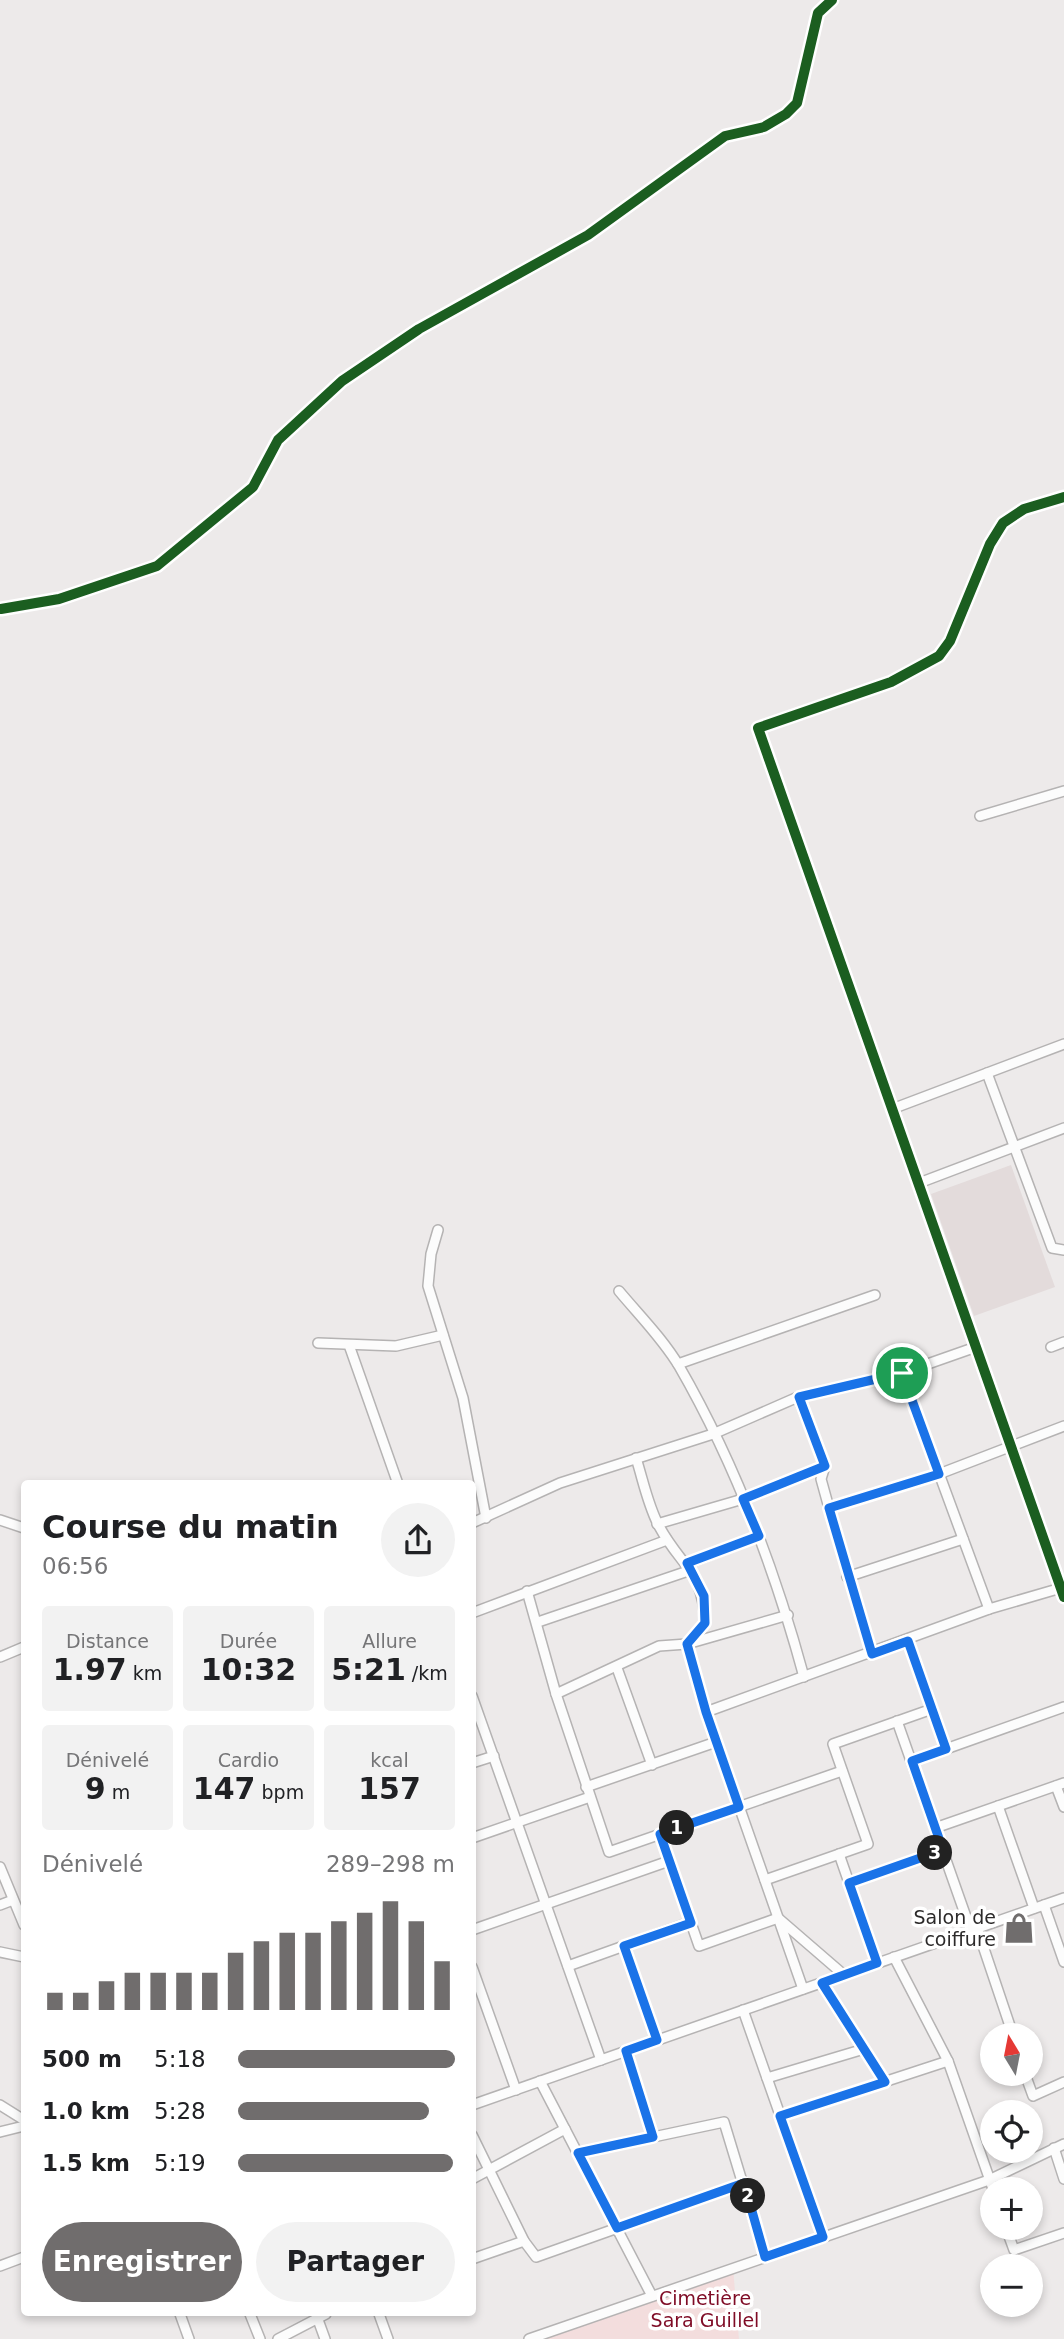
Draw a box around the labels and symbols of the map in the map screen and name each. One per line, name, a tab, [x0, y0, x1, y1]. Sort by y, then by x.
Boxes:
pin	[872, 1343, 932, 1403]
pin: 1	[660, 1811, 694, 1846]
pin: 3	[918, 1836, 953, 1870]
place label: Salon de coiffure	[914, 1906, 996, 1950]
shop icon: Salon de coiffure	[1002, 1911, 1036, 1945]
north arrow	[980, 2023, 1043, 2086]
pin: 2	[730, 2178, 766, 2214]
park label: Cimetière Sara Guillel	[651, 2287, 759, 2331]

